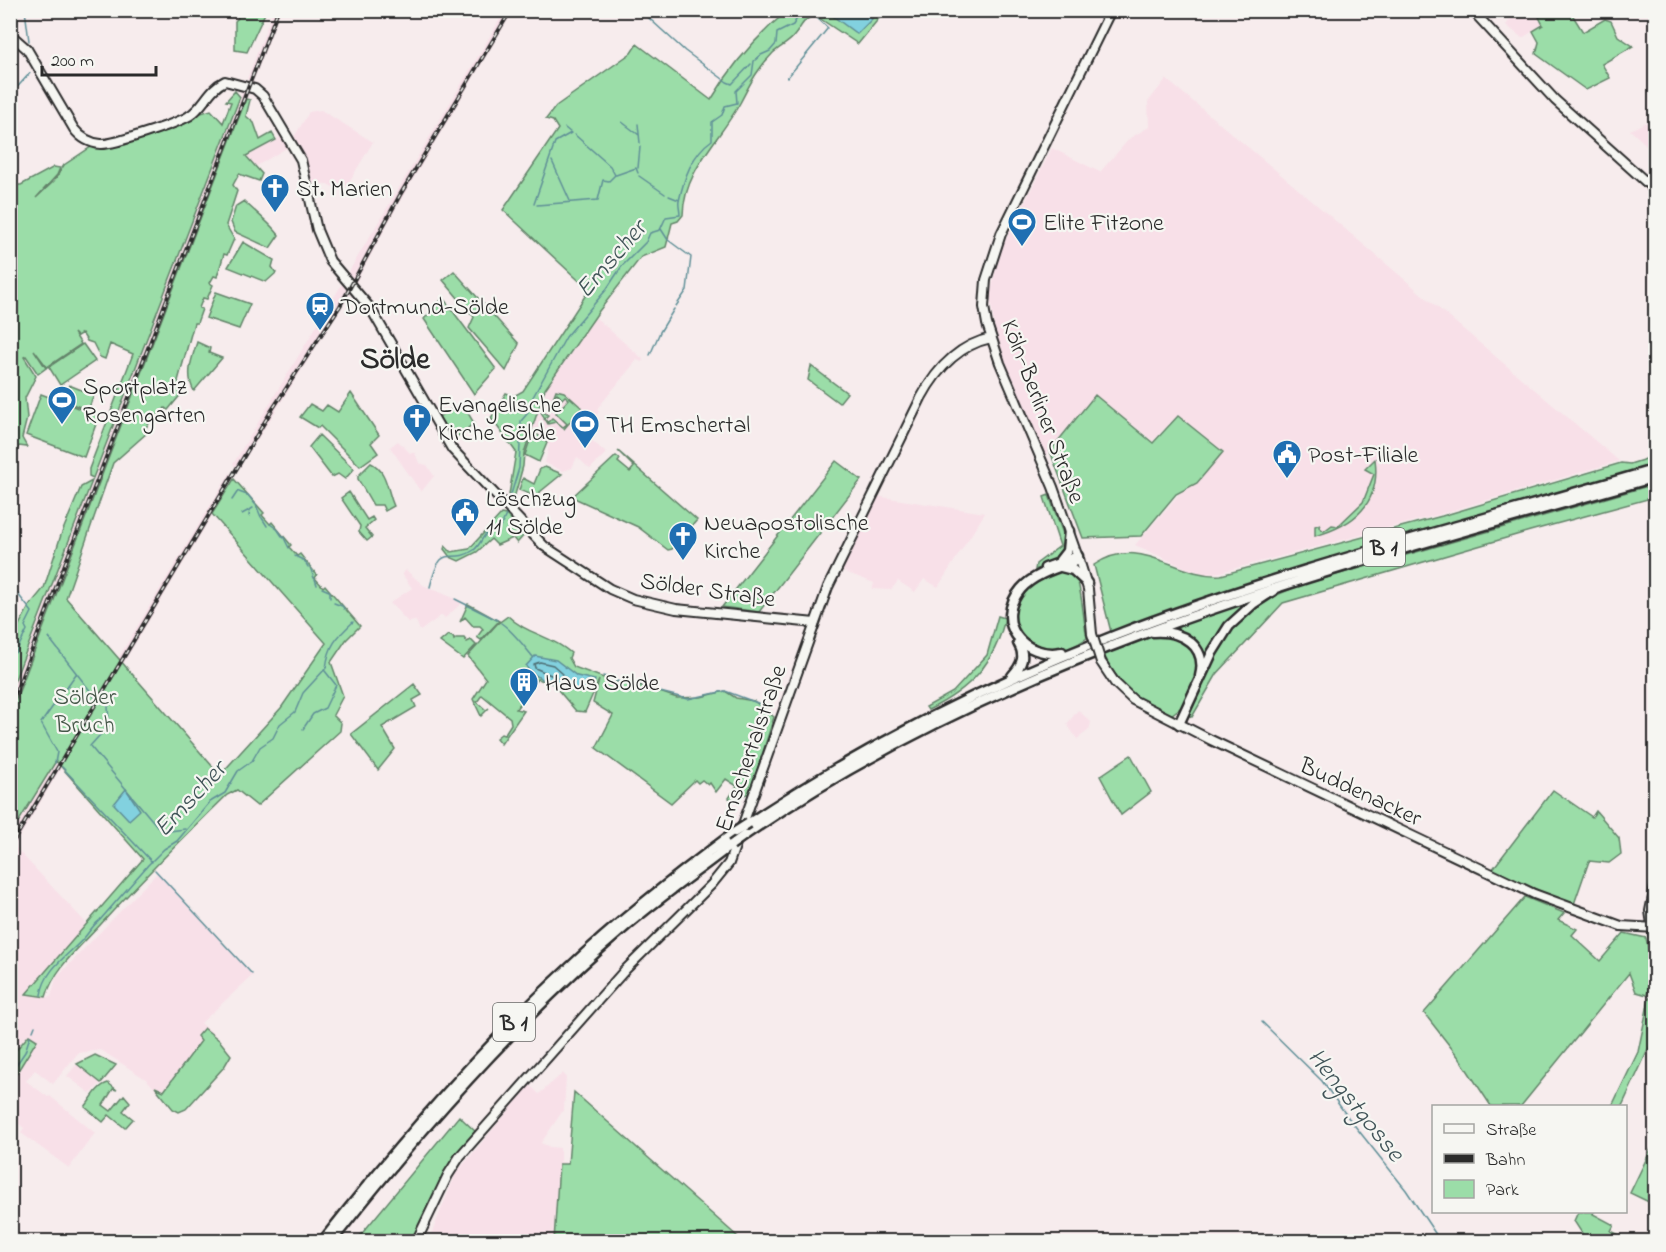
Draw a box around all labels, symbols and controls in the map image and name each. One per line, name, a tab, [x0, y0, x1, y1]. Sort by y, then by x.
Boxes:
scale bar	[42, 39, 156, 77]
text: 200 m	[51, 49, 94, 75]
church icon: St. Marien	[259, 172, 291, 214]
place label: St. Marien	[296, 173, 392, 208]
sports icon: Elite Fitzone	[1006, 206, 1038, 248]
place label: Elite Fitzone	[1043, 207, 1164, 242]
water label: Emscher	[567, 210, 659, 307]
station icon: Dortmund-Sölde	[304, 290, 336, 332]
place label: Dortmund-Sölde	[340, 291, 509, 326]
street label: Köln-Berliner Straße	[991, 315, 1093, 509]
district label: Sölde	[360, 339, 431, 383]
place label: Sportplatz Rosengarten	[83, 371, 205, 434]
sports icon: Sportplatz Rosengarten	[46, 384, 78, 426]
place label: Evangelische Kirche Sölde	[438, 389, 562, 452]
church icon: Evangelische Kirche Sölde	[401, 402, 433, 444]
sports icon: TH Emschertal	[569, 408, 601, 450]
place label: TH Emschertal	[606, 409, 750, 444]
public building icon: Post-Filiale	[1271, 438, 1303, 480]
place label: Post-Filiale	[1308, 439, 1418, 474]
place label: Löschzug 11 Sölde	[486, 483, 576, 546]
public building icon: Löschzug 11 Sölde	[449, 496, 481, 538]
place label: Neuapostolische Kirche	[704, 507, 869, 570]
church icon: Neuapostolische Kirche	[667, 520, 699, 562]
road number: B 1	[1363, 528, 1405, 566]
street label: Sölder Straße	[638, 565, 778, 618]
street label: Emschertalstraße	[707, 660, 797, 837]
building icon: Haus Sölde	[508, 666, 540, 708]
place label: Haus Sölde	[545, 667, 659, 702]
park label: Sölder Bruch	[54, 681, 117, 744]
street label: Buddenacker	[1292, 749, 1428, 837]
water label: Emscher	[146, 751, 239, 847]
road number: B 1	[493, 1003, 535, 1041]
water label: Hengstgosse	[1297, 1041, 1413, 1172]
legend	[1432, 1105, 1627, 1213]
text: Straße	[1486, 1118, 1537, 1144]
text: Bahn	[1485, 1148, 1525, 1174]
text: Park	[1486, 1178, 1519, 1204]

